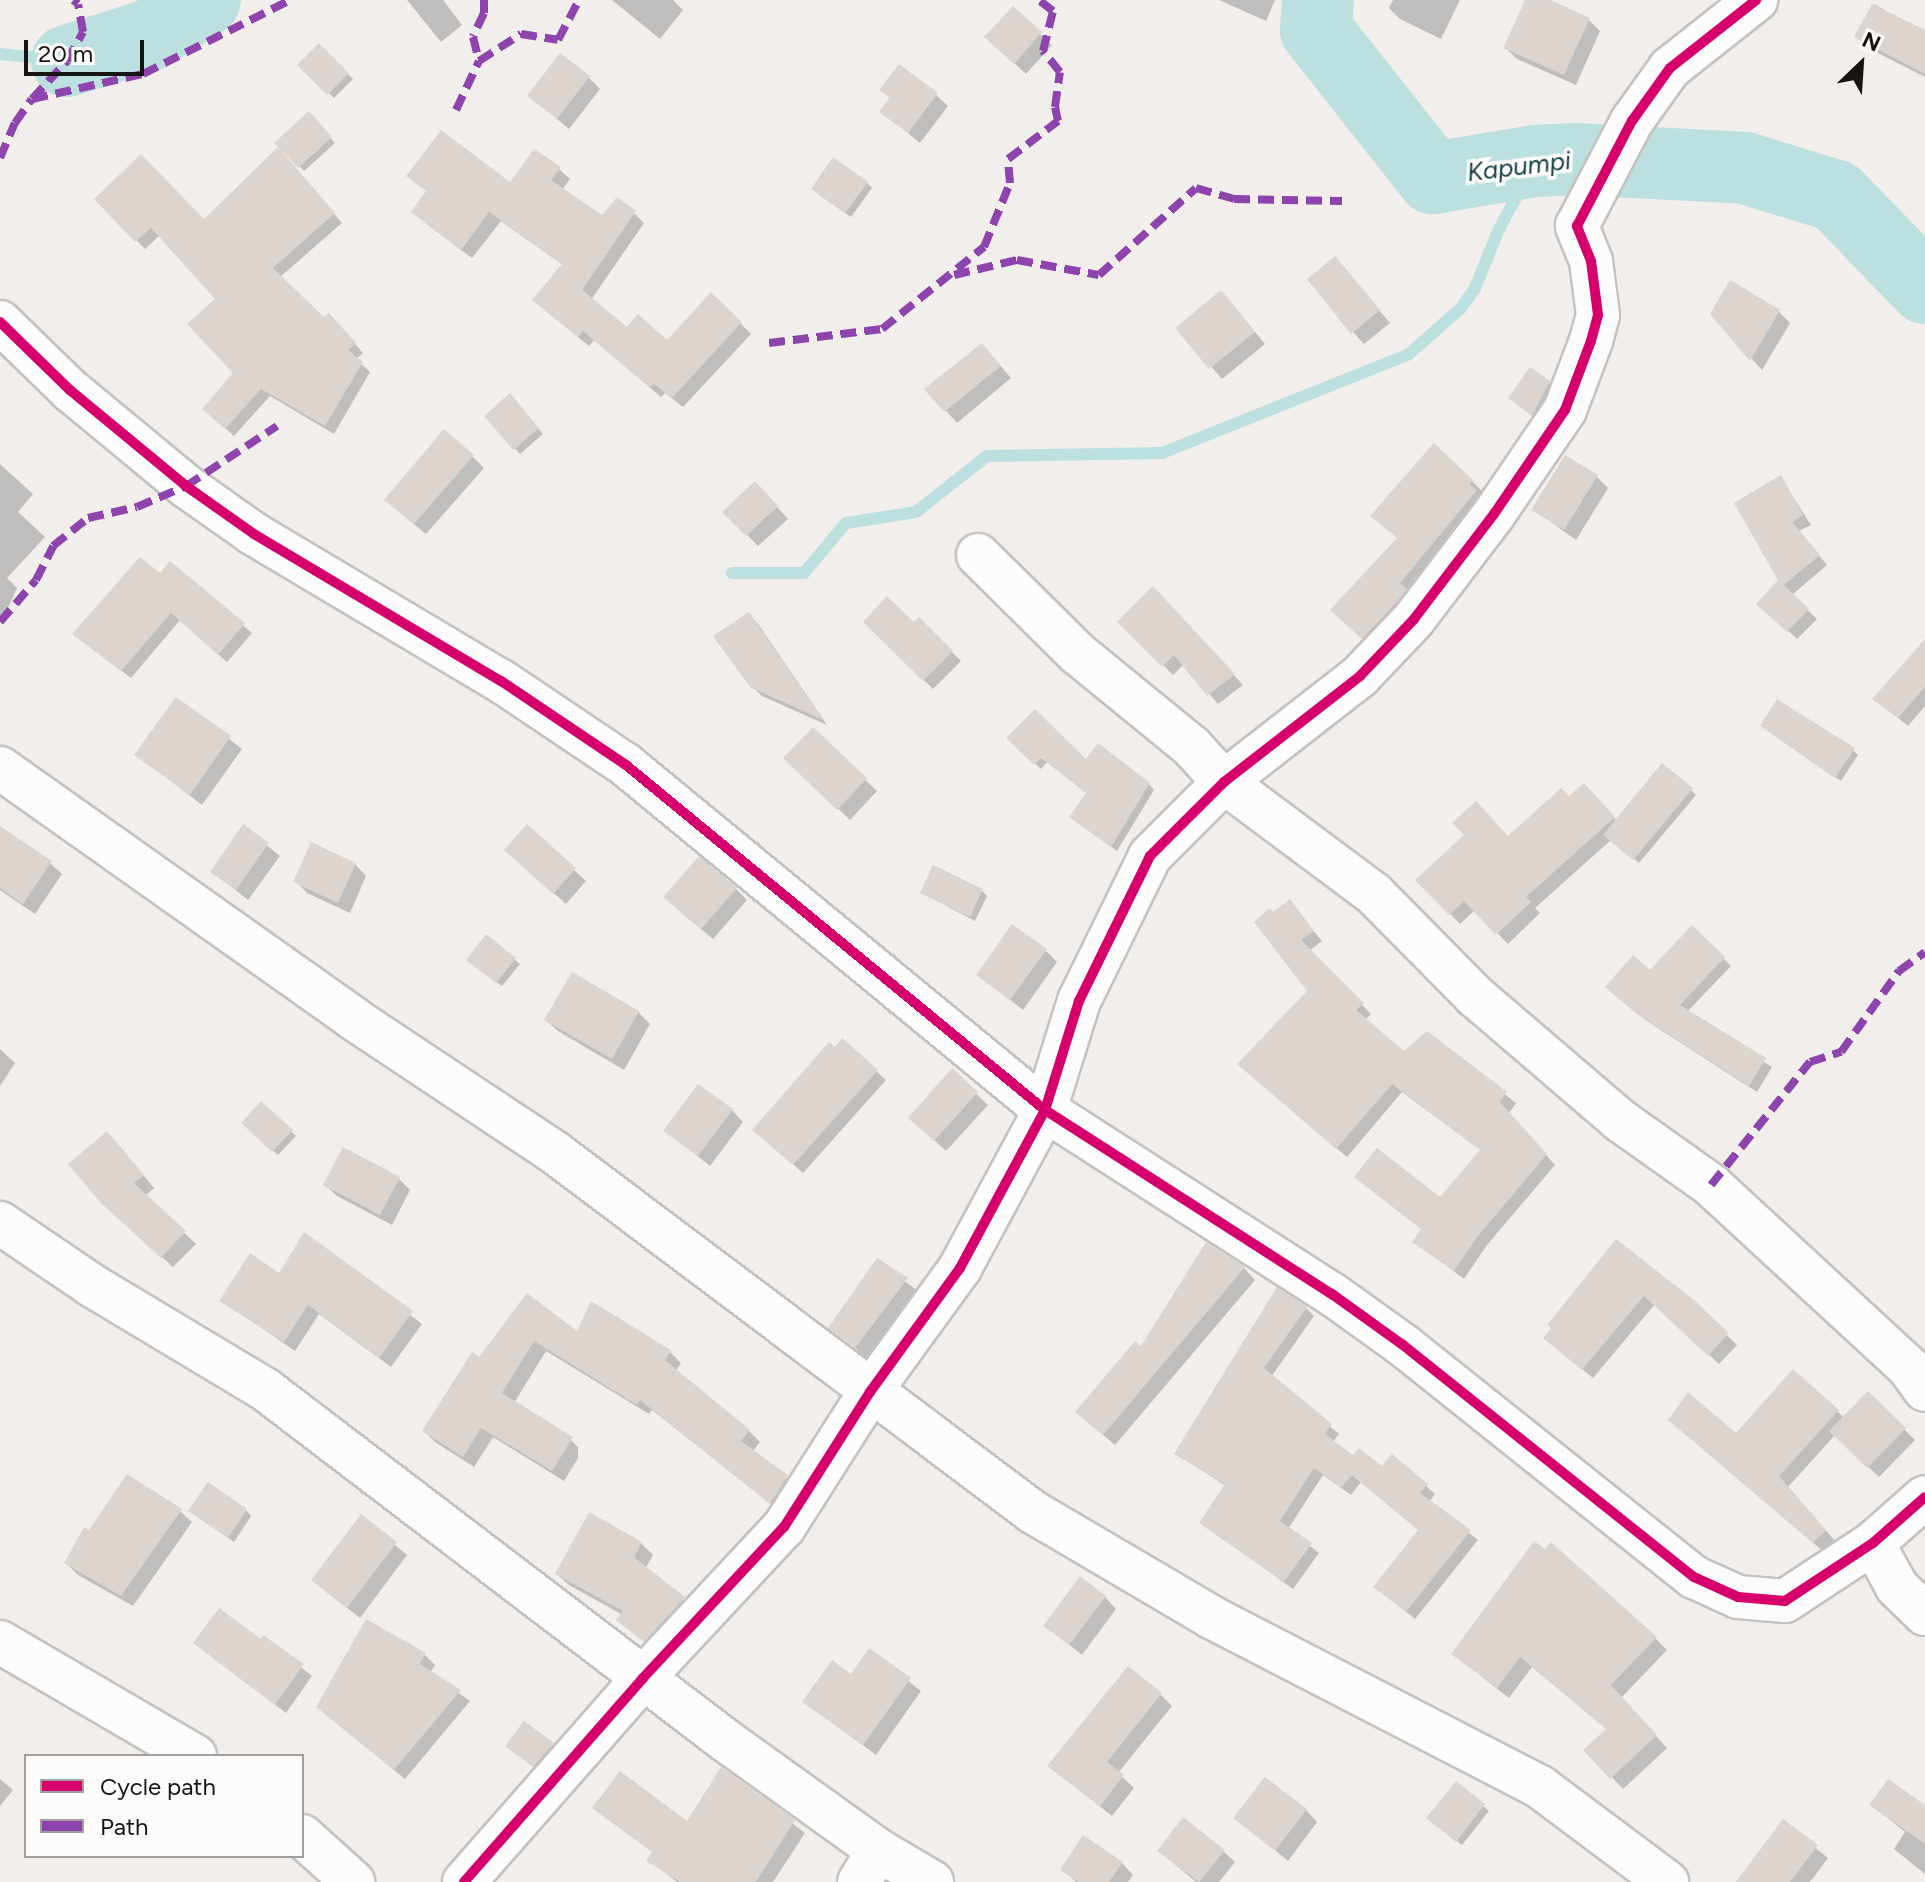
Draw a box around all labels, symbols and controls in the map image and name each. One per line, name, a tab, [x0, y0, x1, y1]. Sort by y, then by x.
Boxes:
scale bar	[28, 24, 148, 74]
north arrow	[1821, 24, 1901, 104]
text: N	[1858, 26, 1885, 58]
text: 20 m	[38, 39, 93, 68]
water label: Kapumpi	[1465, 145, 1573, 189]
legend	[24, 1754, 304, 1858]
text: Cycle path	[100, 1772, 216, 1801]
text: Path	[100, 1812, 148, 1841]

